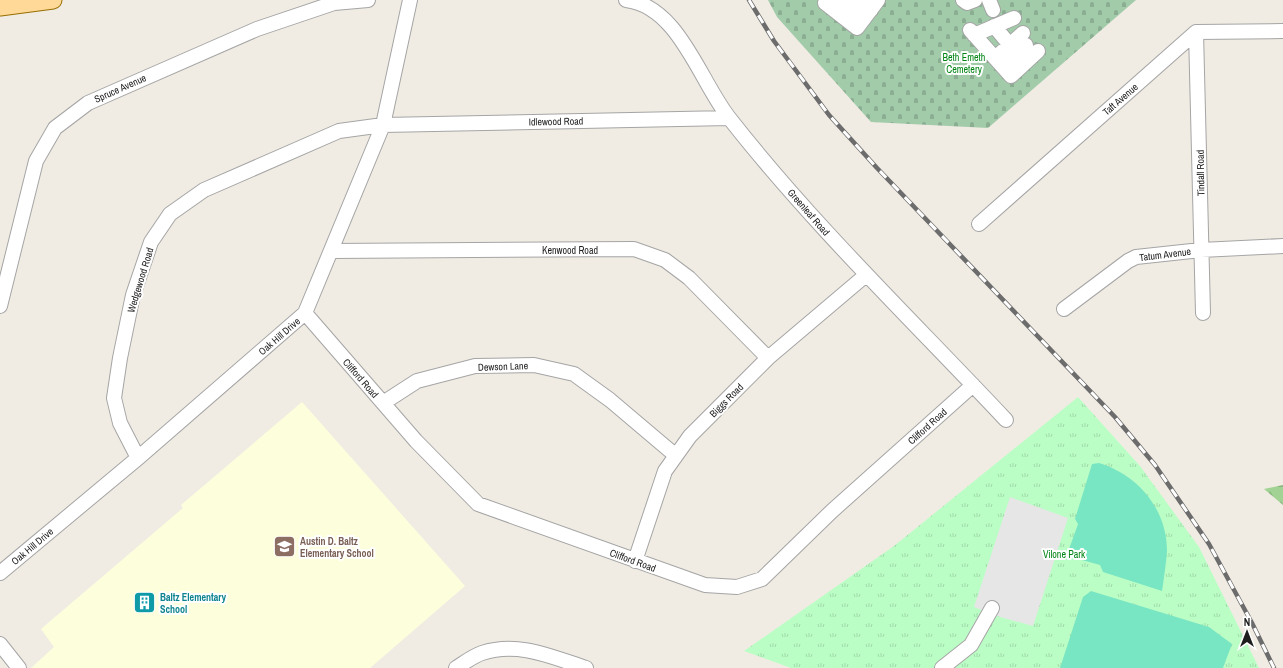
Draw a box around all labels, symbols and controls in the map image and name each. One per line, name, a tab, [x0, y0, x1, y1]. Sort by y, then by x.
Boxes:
park label: Beth Emeth Cemetery	[943, 51, 985, 76]
street label: Spruce Avenue	[92, 71, 149, 106]
street label: Taft Avenue	[1100, 80, 1141, 118]
street label: Idlewood Road	[529, 115, 583, 128]
street label: Tindall Road	[1194, 150, 1207, 196]
street label: Greenleaf Road	[785, 186, 833, 238]
street label: Kenwood Road	[542, 244, 598, 257]
street label: Tatum Avenue	[1138, 245, 1192, 264]
street label: Wedgewood Road	[124, 246, 157, 314]
street label: Oak Hill Drive	[256, 314, 303, 358]
street label: Clifford Road	[340, 356, 381, 401]
street label: Dewson Lane	[478, 359, 529, 374]
street label: Biggs Road	[707, 381, 746, 420]
street label: Clifford Road	[905, 405, 950, 447]
street label: Oak Hill Drive	[9, 525, 56, 568]
school or university icon: Austin D. Baltz Elementary School	[271, 534, 297, 560]
place label: Austin D. Baltz Elementary School	[300, 535, 374, 560]
street label: Clifford Road	[608, 546, 658, 575]
park label: Vilone Park	[1043, 548, 1086, 561]
building icon: Baltz Elementary School	[131, 590, 157, 616]
place label: Baltz Elementary School	[160, 591, 227, 616]
north arrow	[1227, 612, 1267, 652]
text: N	[1244, 615, 1250, 629]

